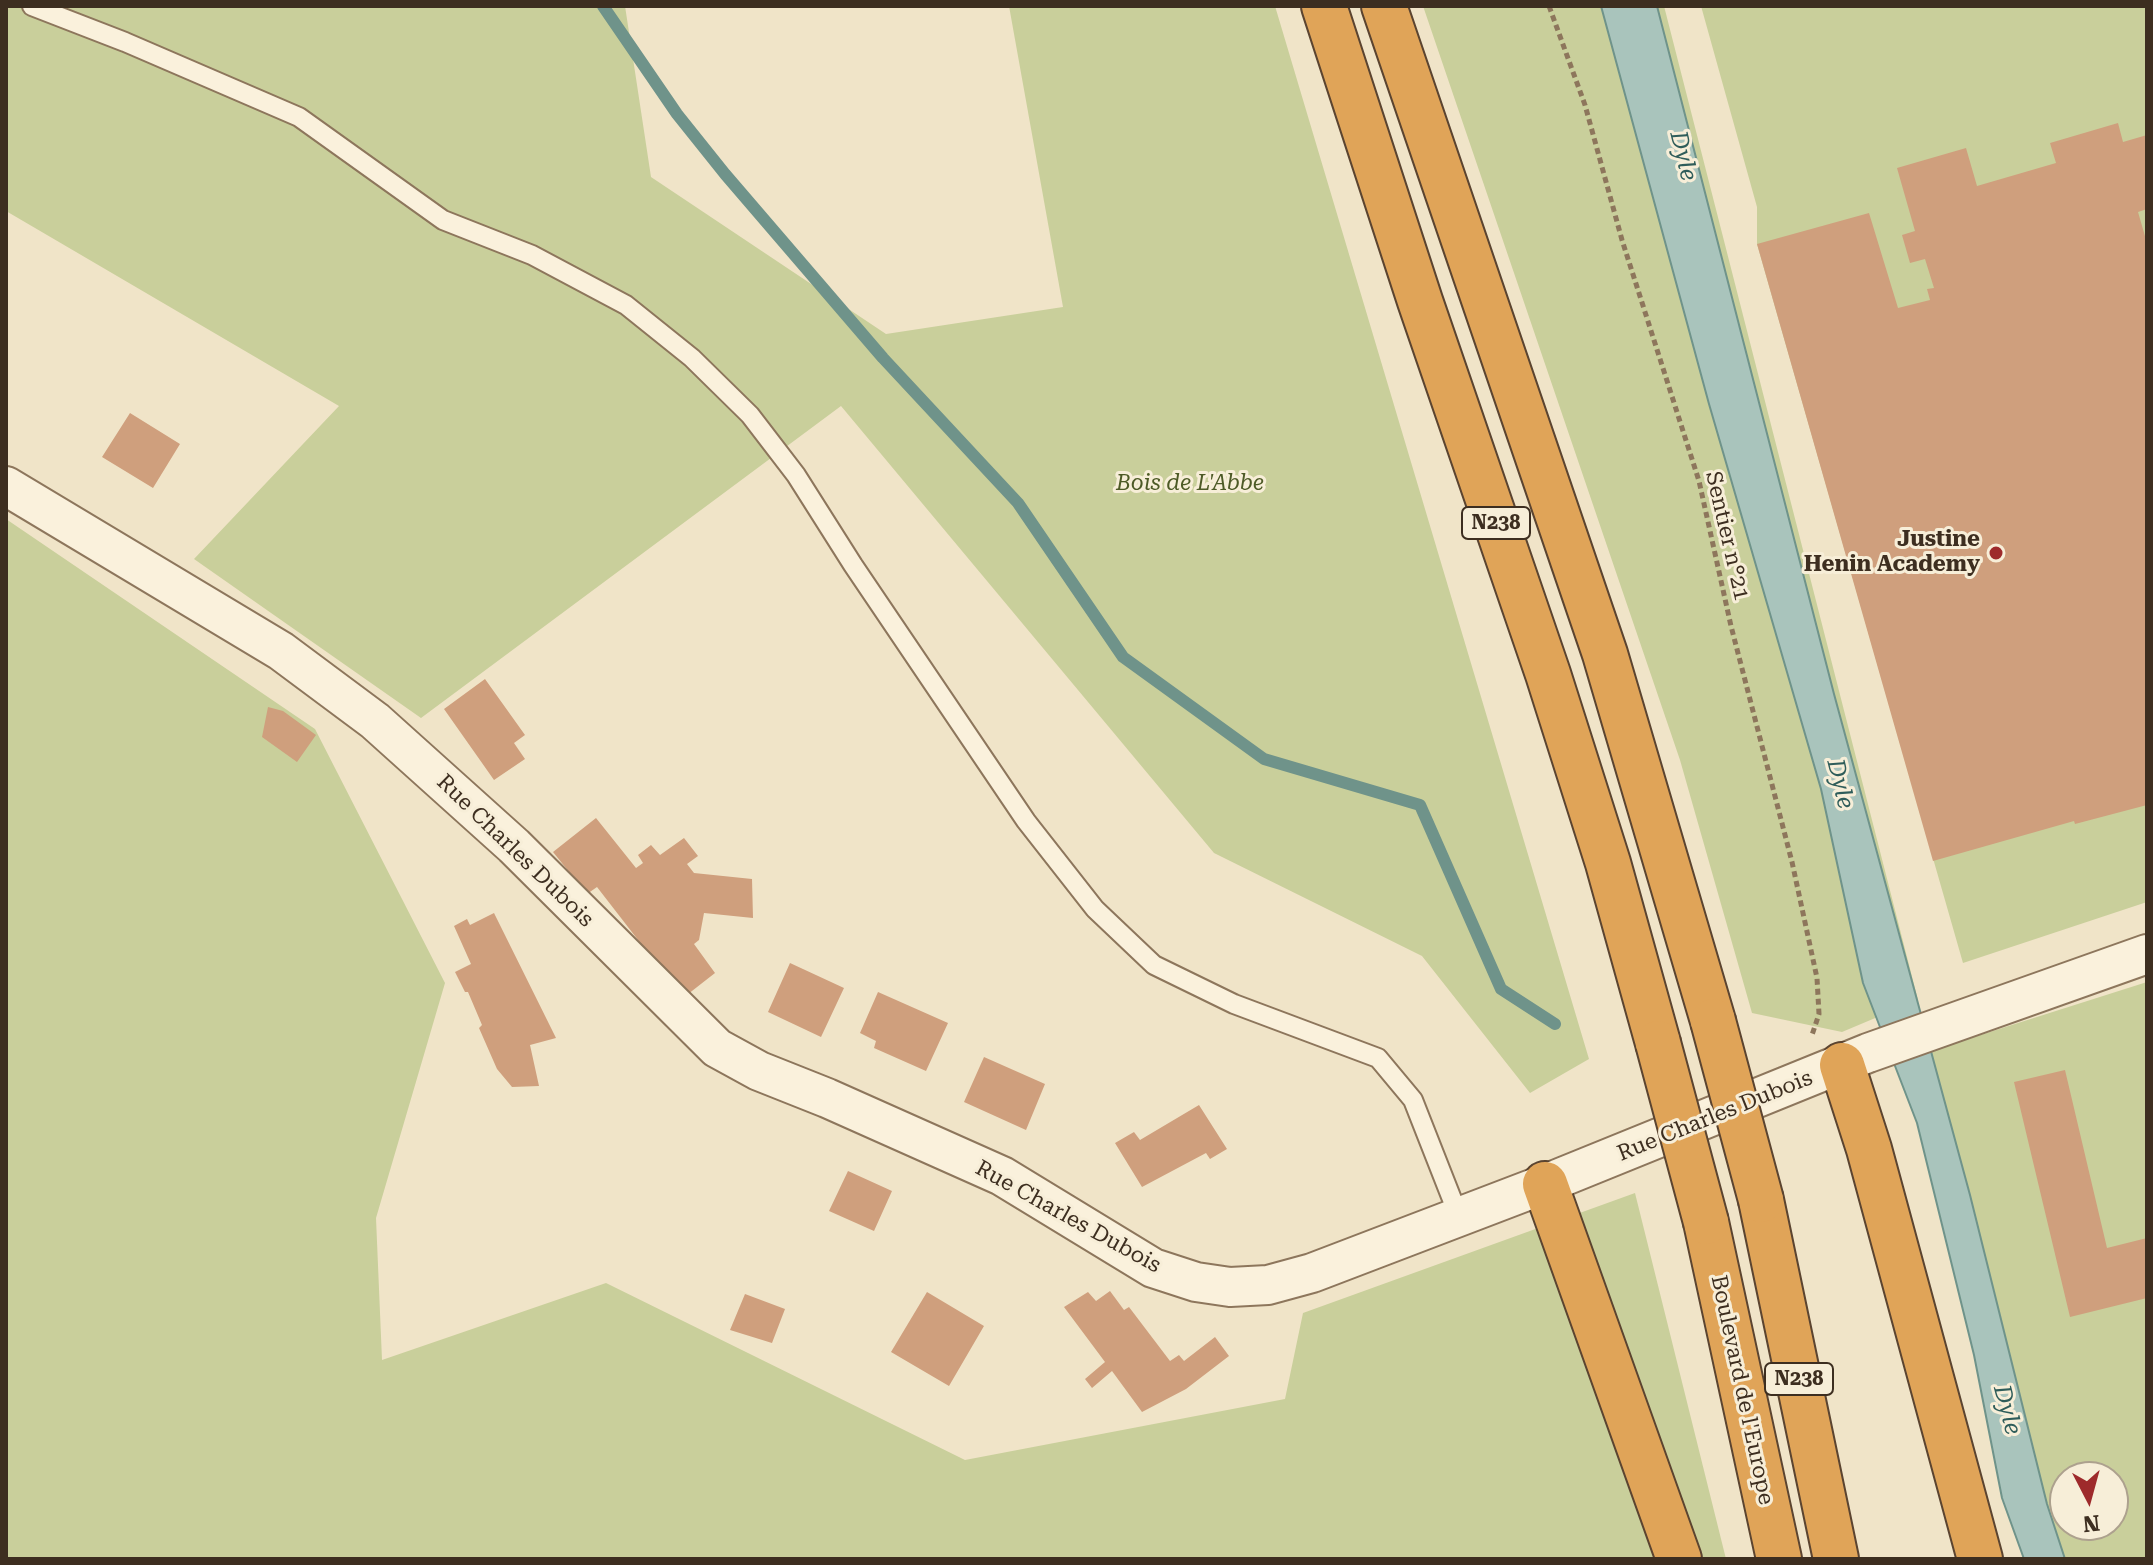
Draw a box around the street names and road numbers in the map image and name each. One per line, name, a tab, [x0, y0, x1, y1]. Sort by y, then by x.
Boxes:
street label: Sentier n°21	[1699, 469, 1755, 603]
road number: N238	[1462, 507, 1530, 539]
street label: Rue Charles Dubois	[431, 769, 599, 933]
street label: Rue Charles Dubois	[1614, 1065, 1816, 1167]
street label: Rue Charles Dubois	[971, 1155, 1165, 1279]
street label: Boulevard de l'Europe	[1705, 1273, 1779, 1507]
road number: N238	[1765, 1363, 1833, 1395]

